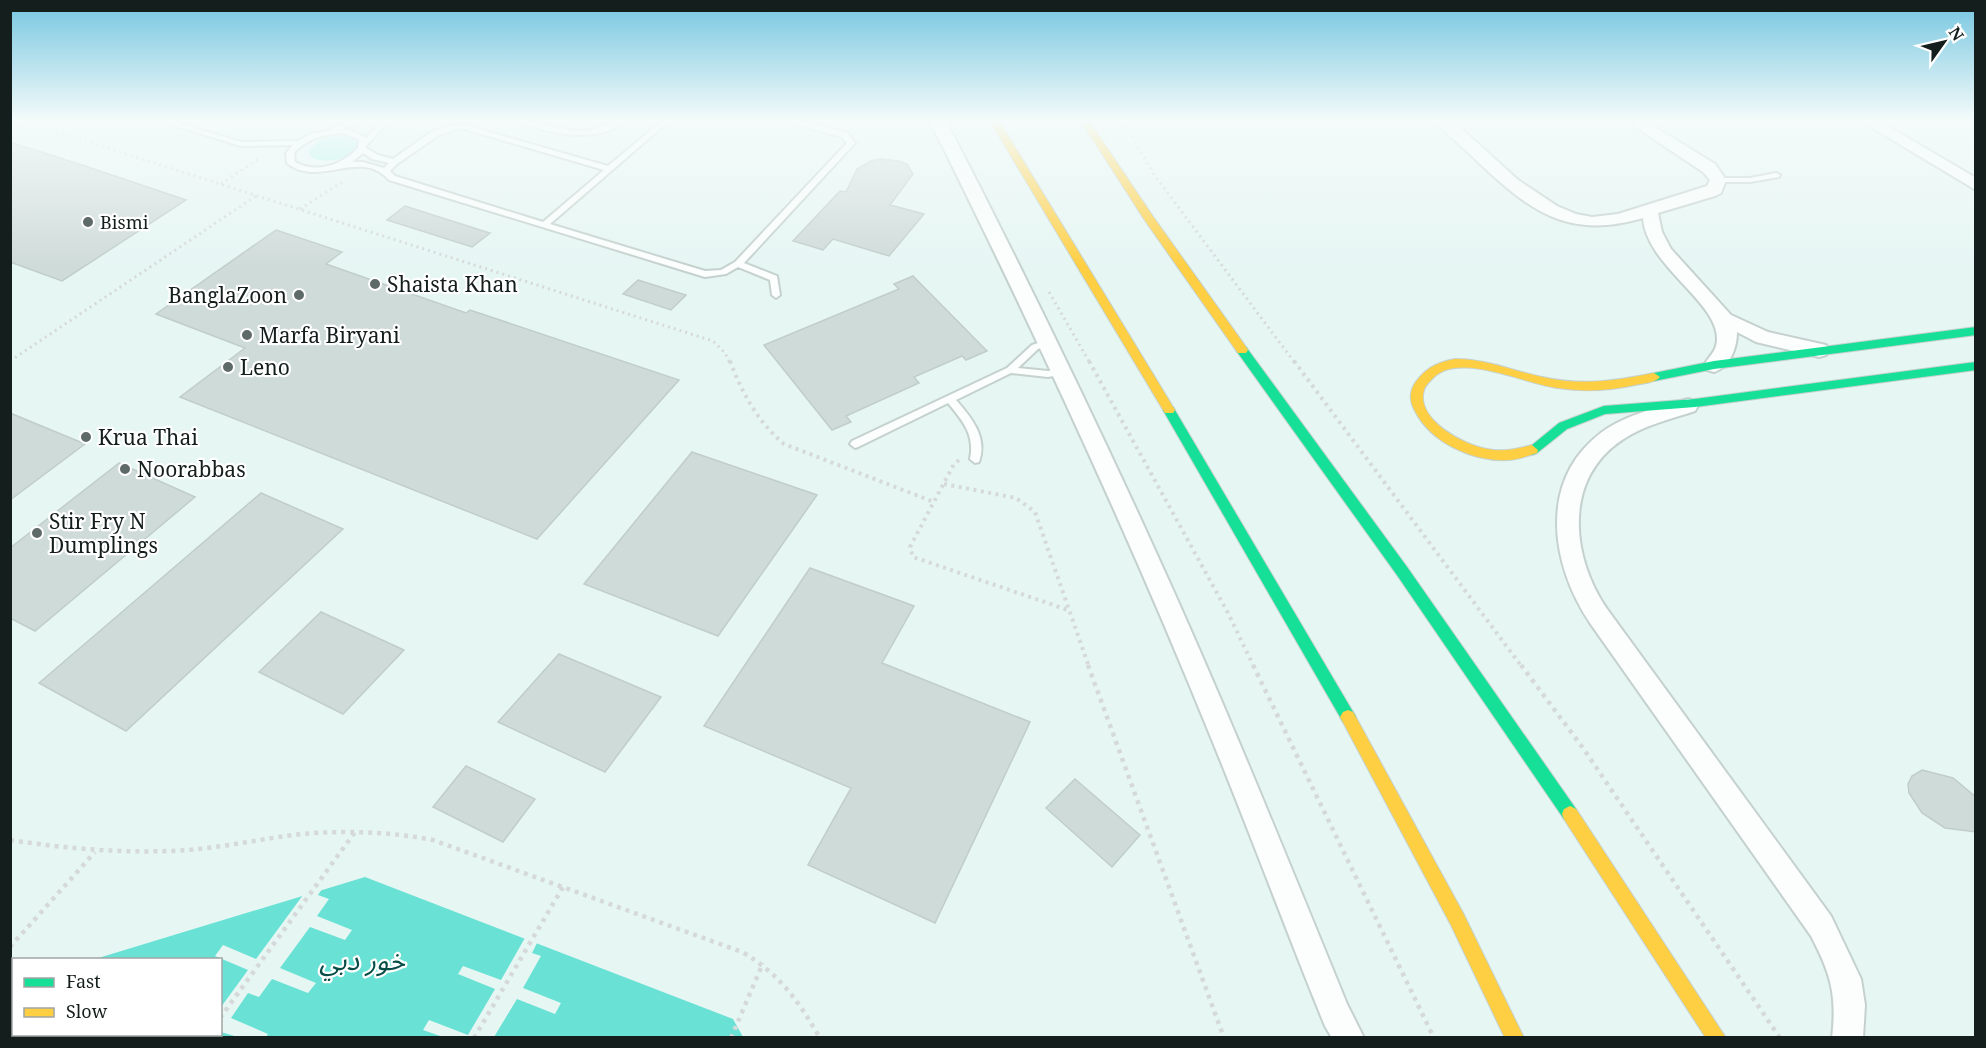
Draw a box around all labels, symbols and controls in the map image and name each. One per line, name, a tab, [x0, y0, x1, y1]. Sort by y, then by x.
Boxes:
north arrow	[1914, 12, 1974, 72]
text: N	[1944, 22, 1969, 45]
place label: Bismi	[100, 210, 149, 234]
marker: Bismi	[81, 215, 95, 229]
place label: Shaista Khan	[387, 270, 518, 298]
marker: Shaista Khan	[368, 277, 382, 291]
place label: BanglaZoon	[168, 281, 287, 309]
marker: BanglaZoon	[292, 288, 306, 302]
place label: Marfa Biryani	[259, 321, 400, 349]
marker: Marfa Biryani	[240, 328, 254, 342]
place label: Leno	[240, 353, 290, 381]
marker: Leno	[221, 360, 235, 374]
place label: Krua Thai	[98, 423, 198, 451]
marker: Krua Thai	[79, 430, 93, 444]
place label: Noorabbas	[137, 455, 246, 483]
marker: Noorabbas	[118, 462, 132, 476]
place label: Stir Fry N Dumplings	[49, 507, 158, 559]
marker: Stir Fry N Dumplings	[30, 526, 44, 540]
water label: خور دبي	[319, 941, 406, 982]
legend	[12, 958, 222, 1036]
text: Fast	[66, 969, 101, 993]
text: Slow	[66, 999, 108, 1023]

